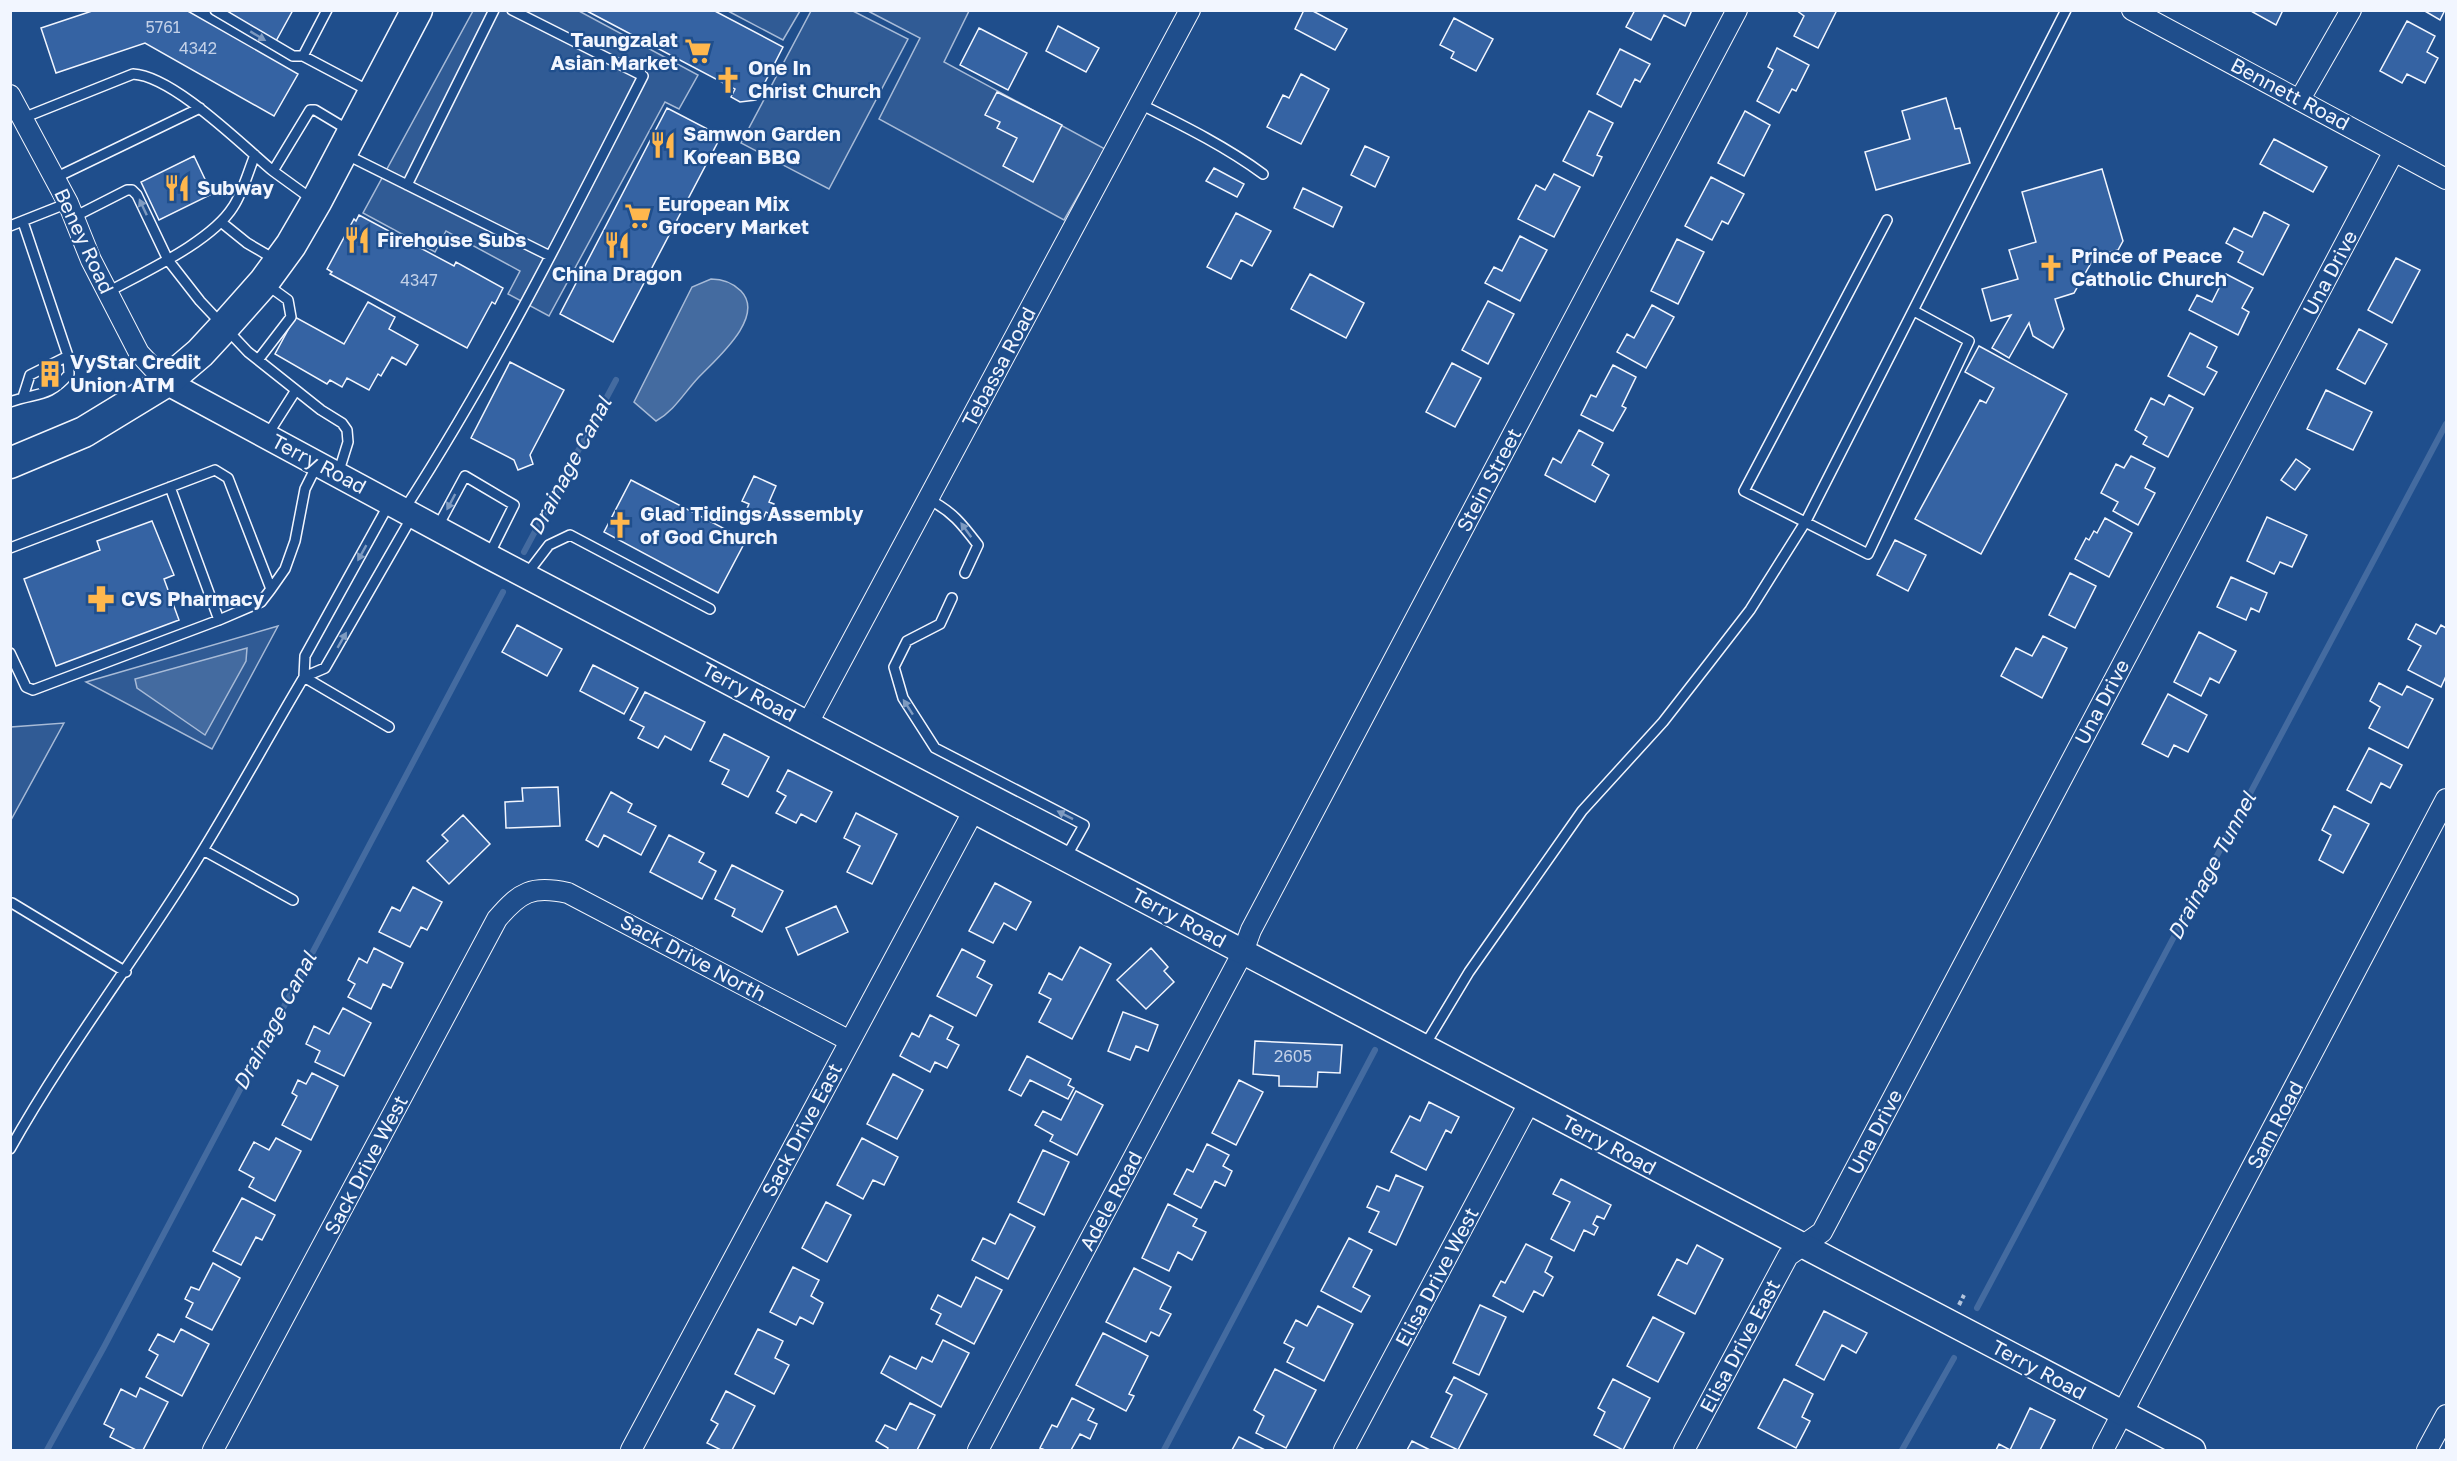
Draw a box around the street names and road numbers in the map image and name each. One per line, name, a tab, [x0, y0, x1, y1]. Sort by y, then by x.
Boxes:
street label: Bennett Road	[2227, 52, 2354, 134]
street label: Beney Road	[50, 184, 120, 297]
street label: Una Drive	[2297, 226, 2361, 319]
street label: Tebassa Road	[956, 302, 1040, 431]
street label: Stein Street	[1451, 424, 1525, 535]
street label: Terry Road	[268, 428, 371, 498]
street label: Una Drive	[2069, 655, 2133, 748]
street label: Terry Road	[698, 656, 801, 726]
street label: Terry Road	[1128, 882, 1231, 952]
street label: Sack Drive North	[617, 909, 770, 1006]
street label: Sack Drive East	[756, 1059, 846, 1200]
street label: Sam Road	[2241, 1077, 2307, 1172]
street label: Una Drive	[1842, 1085, 1906, 1178]
street label: Sack Drive West	[318, 1091, 412, 1238]
street label: Terry Road	[1558, 1109, 1661, 1179]
street label: Adele Road	[1074, 1147, 1146, 1254]
street label: Elisa Drive West	[1389, 1203, 1483, 1350]
street label: Elisa Drive East	[1694, 1275, 1784, 1416]
street label: Terry Road	[1988, 1334, 2091, 1404]

